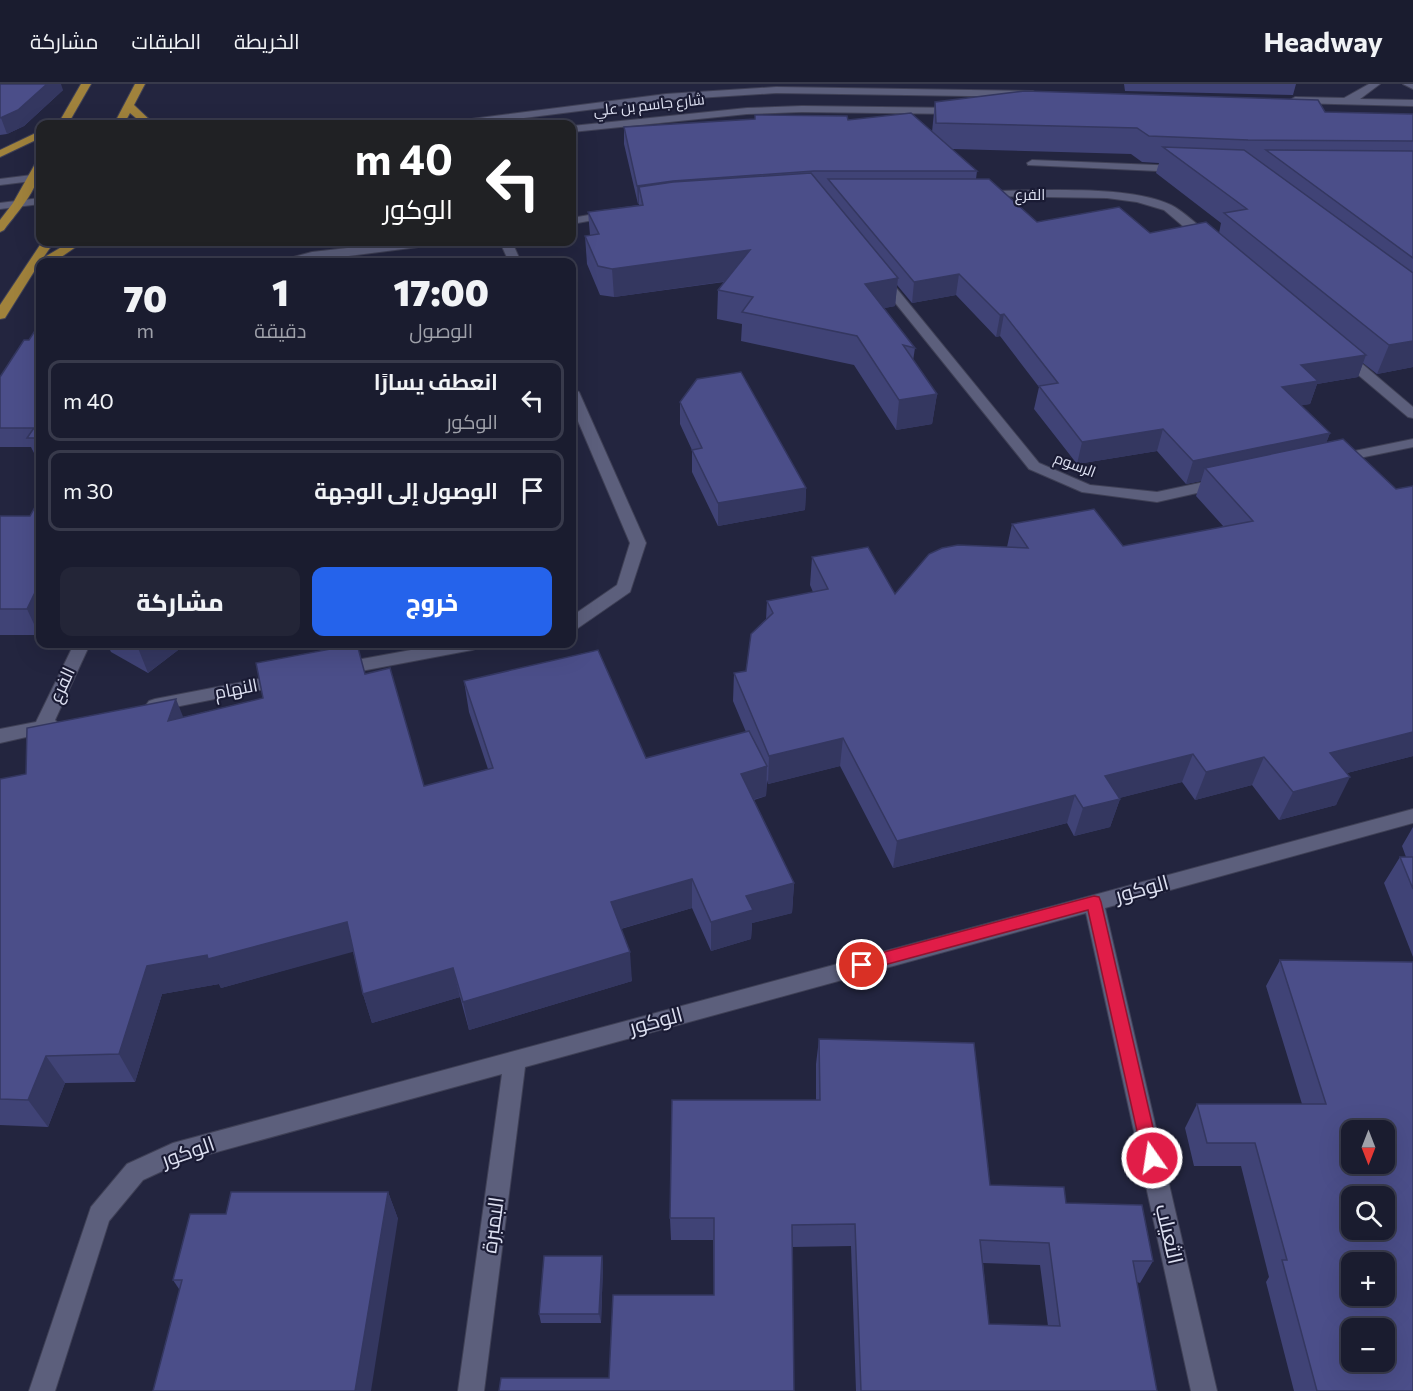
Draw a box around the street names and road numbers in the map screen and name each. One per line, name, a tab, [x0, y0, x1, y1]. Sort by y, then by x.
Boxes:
street label: شارع جاسم بن علي	[592, 89, 706, 123]
street label: الفرع	[1015, 185, 1045, 206]
street label: الرسوم	[1051, 448, 1099, 482]
street label: الفرع	[43, 663, 81, 707]
street label: النهام	[212, 673, 260, 705]
street label: الوكور	[1111, 868, 1171, 908]
street label: الوكور	[625, 1000, 685, 1040]
street label: الوكور	[157, 1130, 218, 1173]
street label: البمبرة	[475, 1195, 509, 1255]
street label: الثعيلب	[1151, 1201, 1189, 1266]

